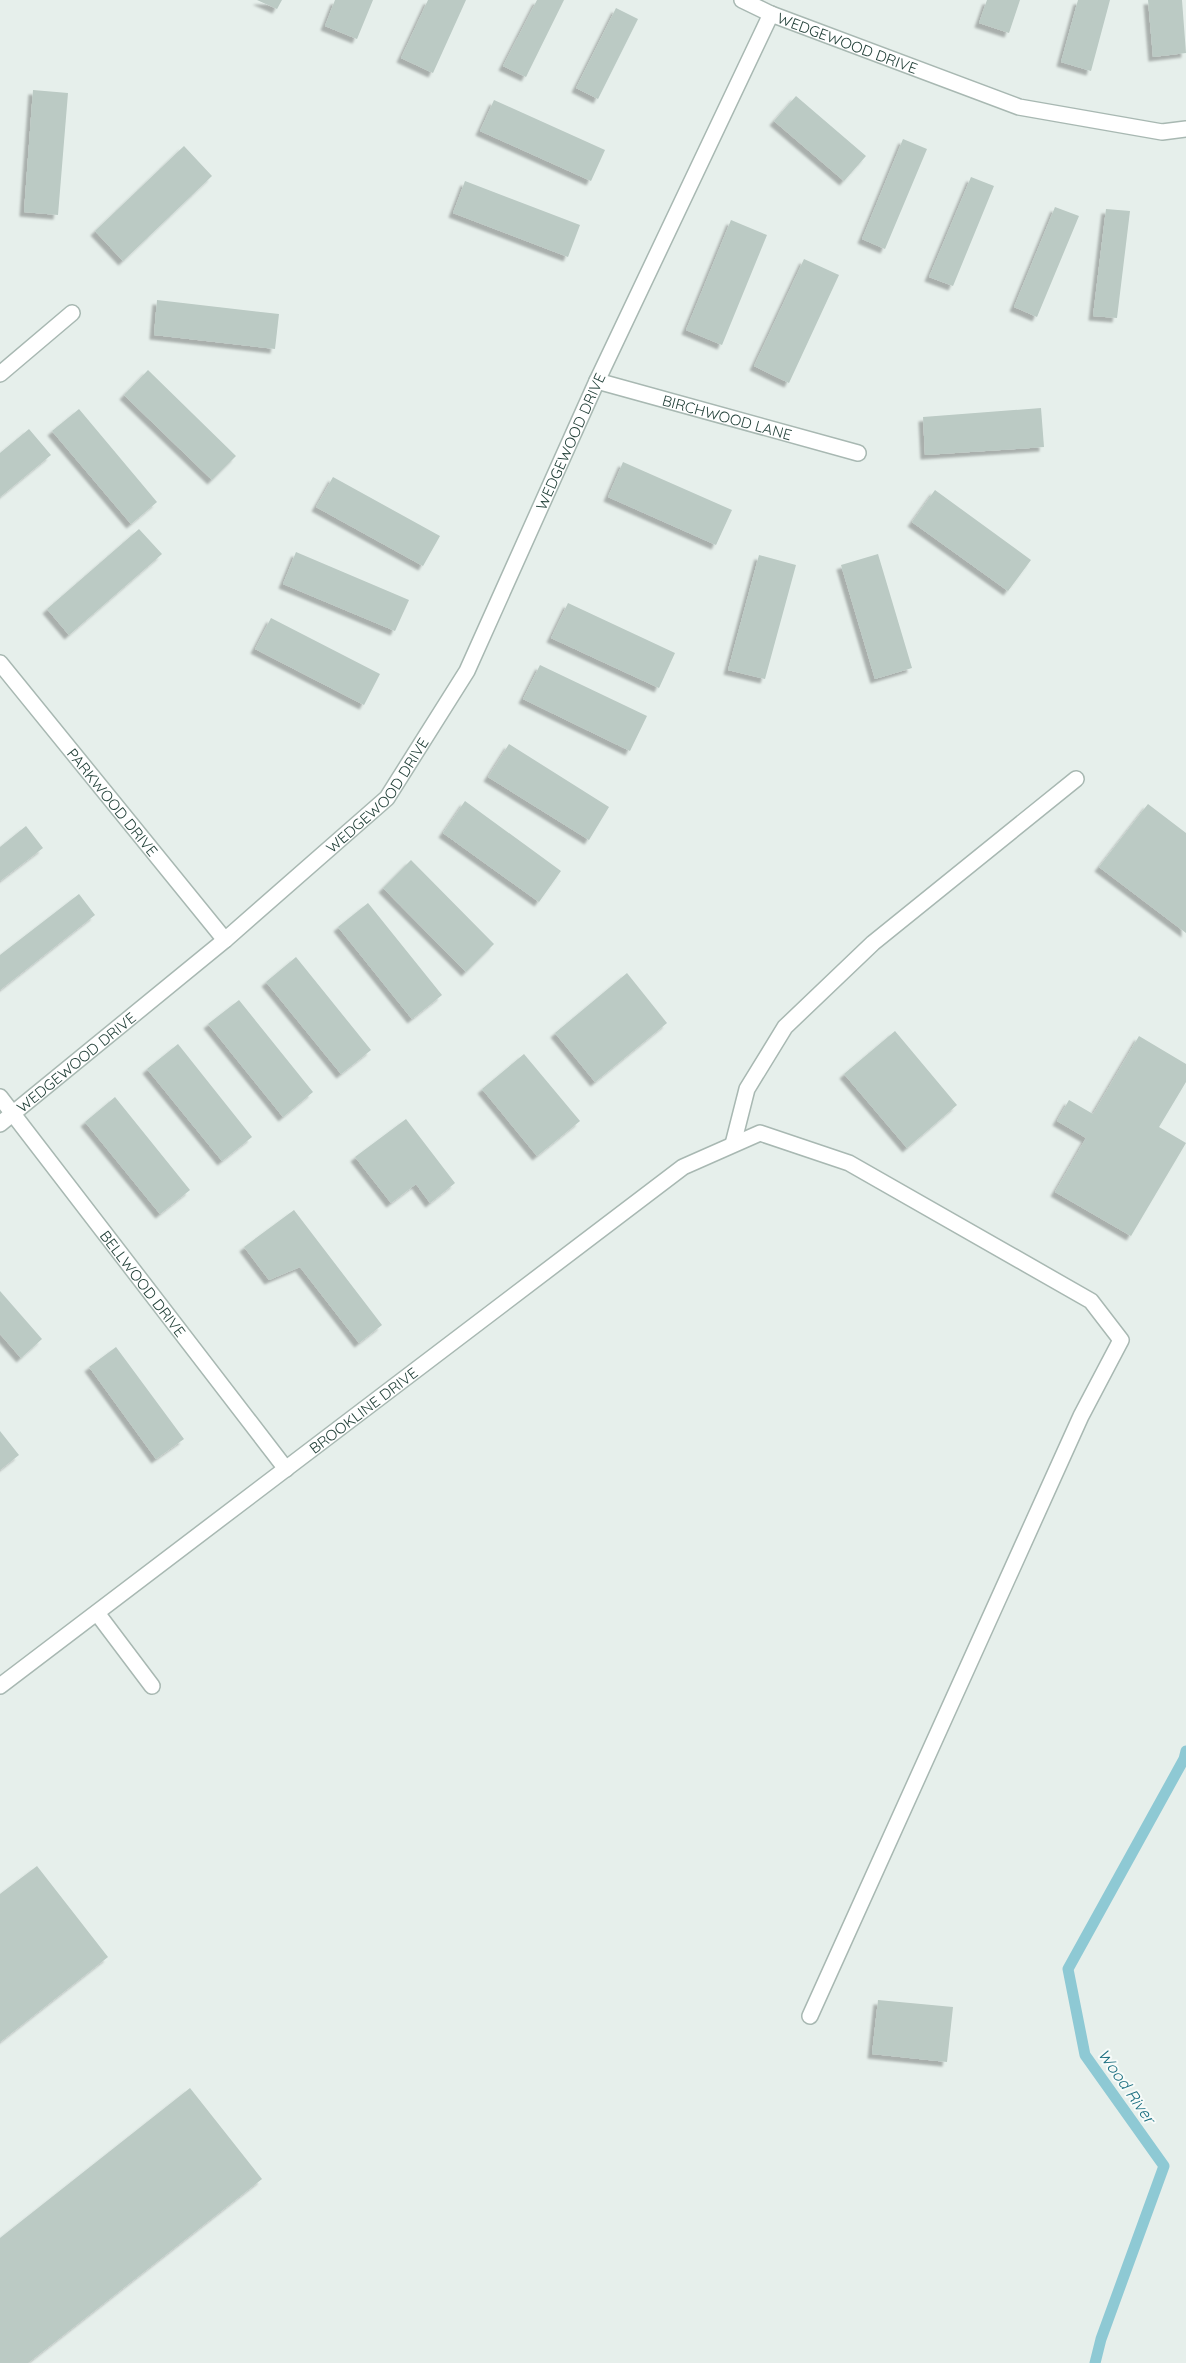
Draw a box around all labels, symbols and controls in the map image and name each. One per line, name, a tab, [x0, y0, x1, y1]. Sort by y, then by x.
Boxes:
street label: WEDGEWOOD DRIVE	[775, 8, 920, 78]
street label: WEDGEWOOD DRIVE	[531, 370, 609, 513]
street label: BIRCHWOOD LANE	[660, 390, 794, 444]
street label: WEDGEWOOD DRIVE	[322, 734, 432, 857]
street label: PARKWOOD DRIVE	[63, 744, 162, 860]
street label: WEDGEWOOD DRIVE	[12, 1008, 139, 1116]
street label: BELLWOOD DRIVE	[96, 1226, 190, 1340]
street label: BROOKLINE DRIVE	[305, 1363, 421, 1457]
water label: Wood River	[1094, 2045, 1161, 2129]

